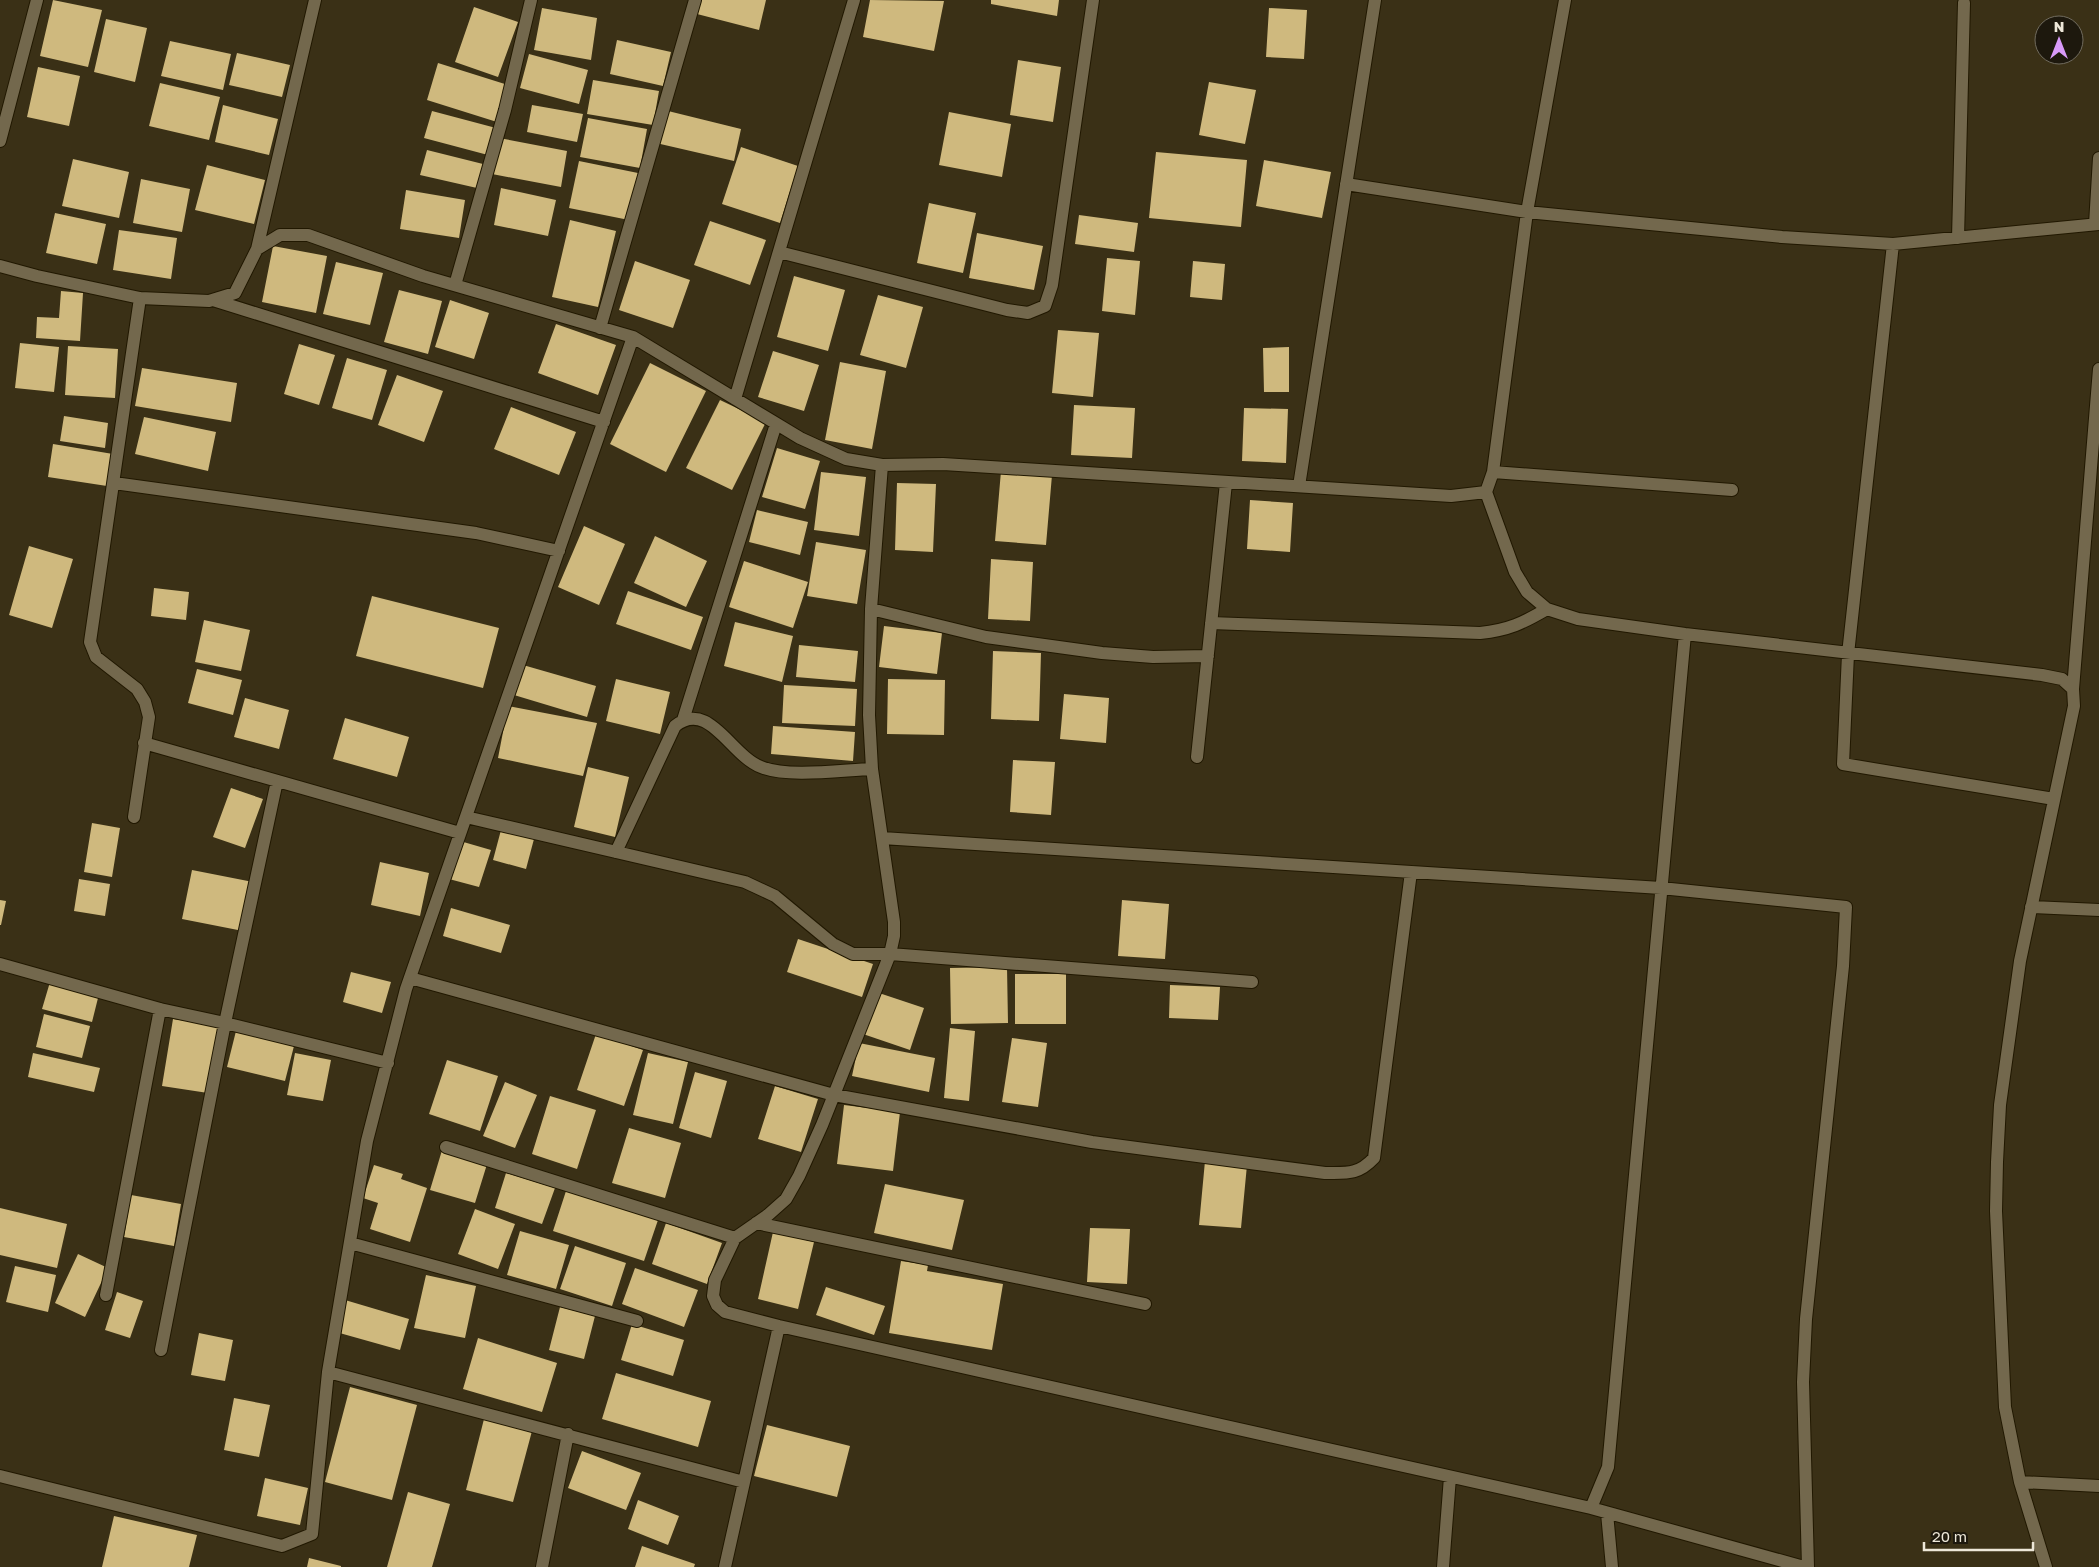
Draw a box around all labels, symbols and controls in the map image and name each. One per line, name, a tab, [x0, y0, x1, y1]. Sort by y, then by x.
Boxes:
north arrow	[2034, 15, 2084, 65]
text: N	[2054, 18, 2064, 35]
scale bar	[1924, 1520, 2033, 1552]
text: 20 m	[1932, 1527, 1967, 1545]

